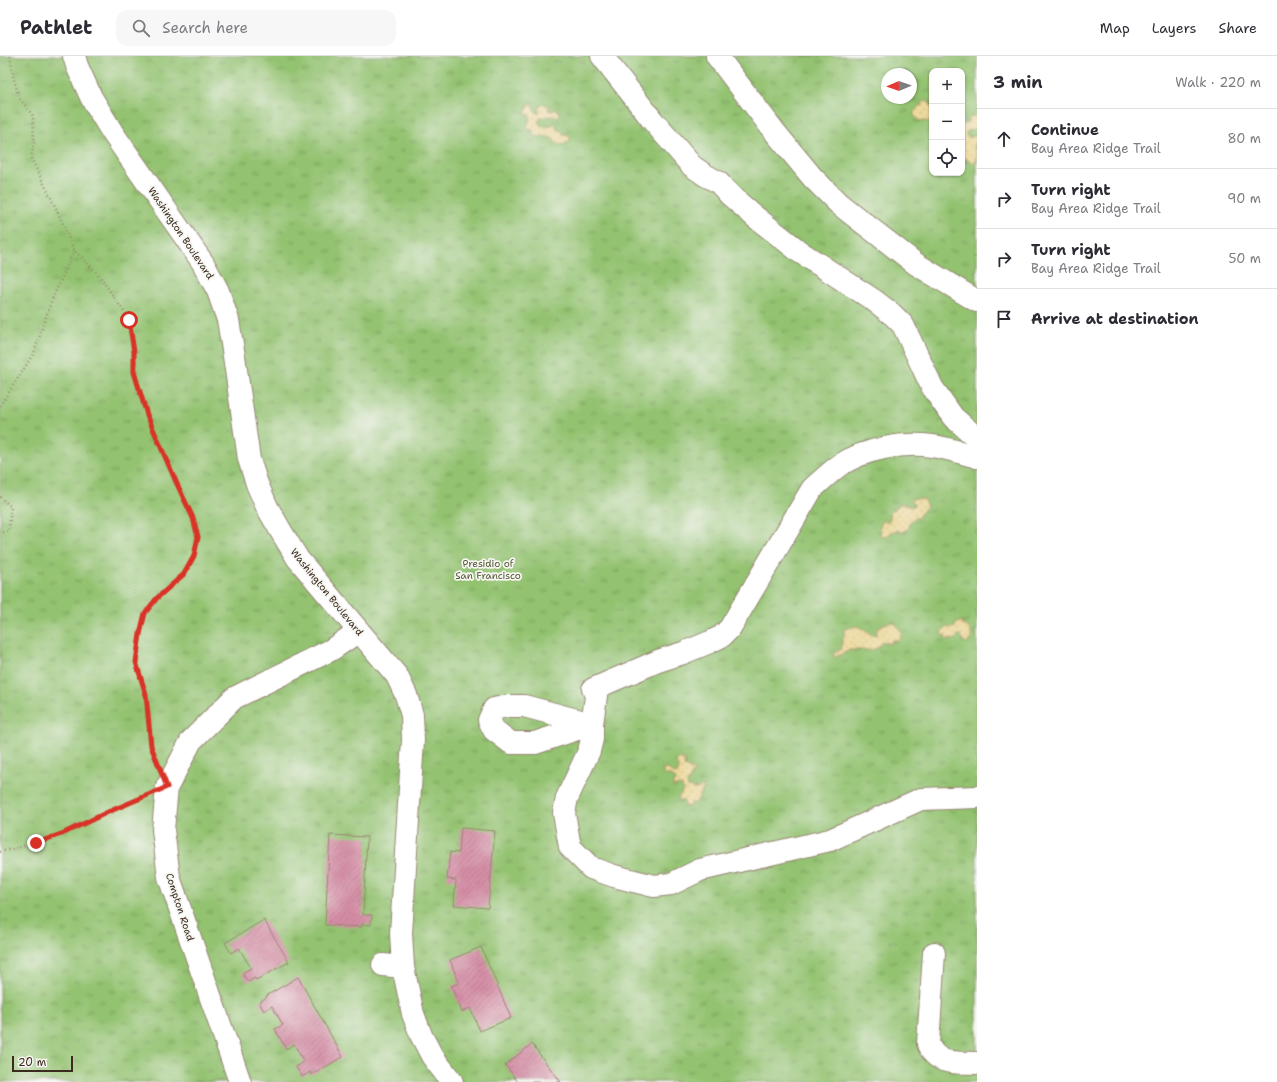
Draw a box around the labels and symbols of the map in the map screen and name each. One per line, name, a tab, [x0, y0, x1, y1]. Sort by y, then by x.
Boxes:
north arrow	[881, 68, 917, 104]
street label: Washington Boulevard	[145, 184, 217, 282]
route start	[120, 311, 138, 329]
street label: Washington Boulevard	[288, 546, 367, 639]
park label: Presidio of San Francisco	[455, 557, 521, 582]
route end	[27, 834, 45, 852]
street label: Compton Road	[163, 871, 197, 943]
scale bar	[12, 1054, 73, 1073]

